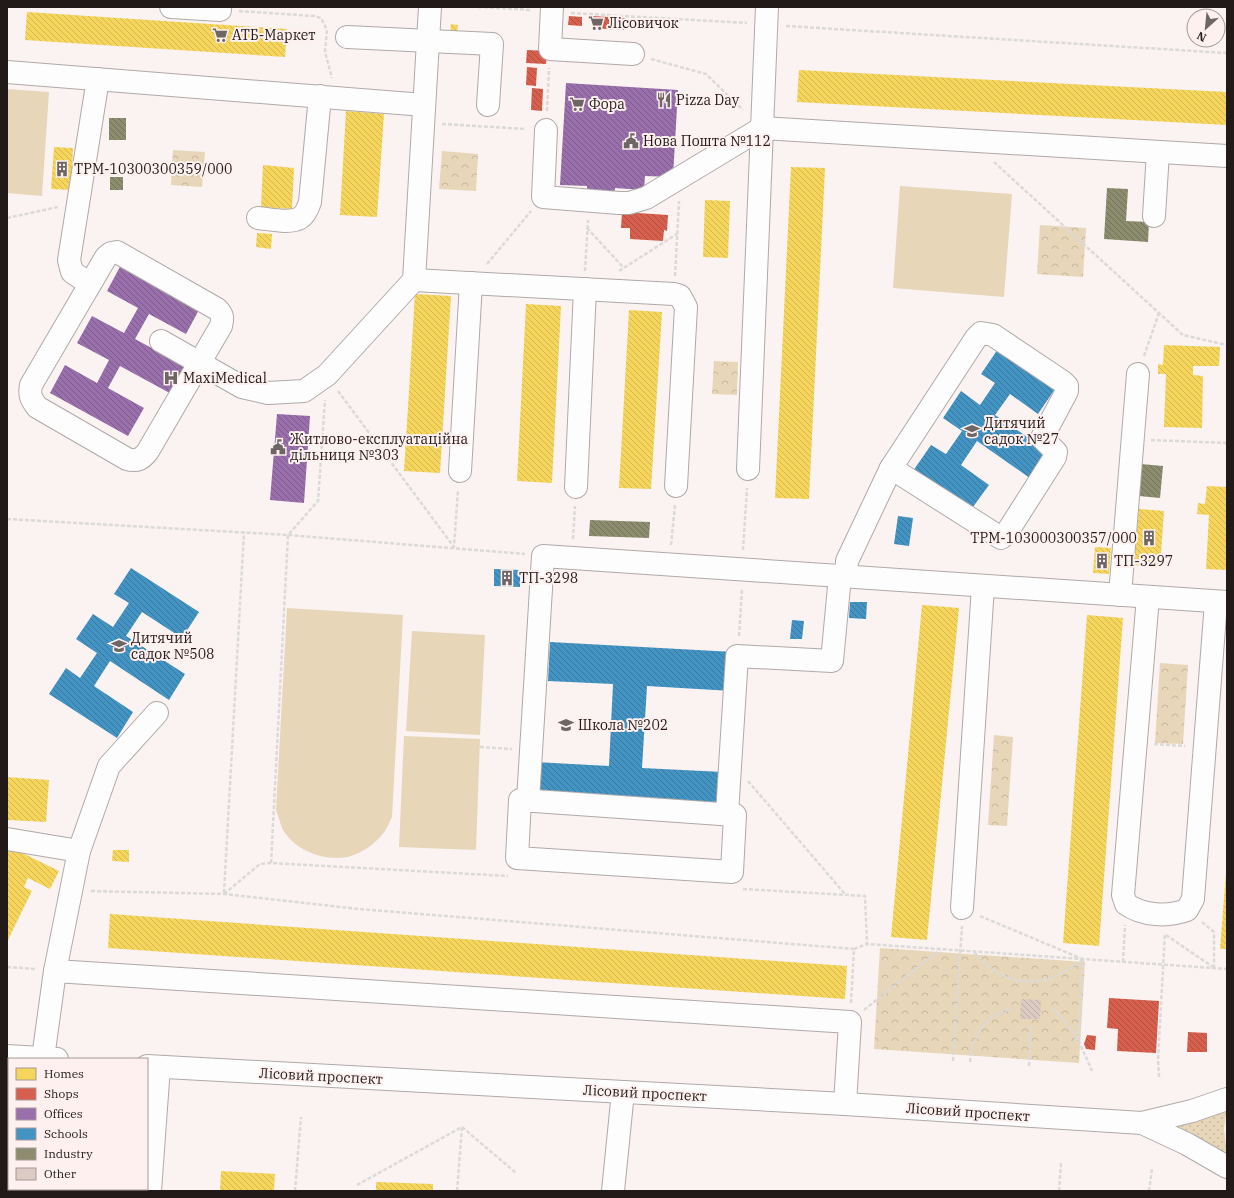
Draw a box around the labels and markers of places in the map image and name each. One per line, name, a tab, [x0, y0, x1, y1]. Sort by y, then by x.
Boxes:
supermarket icon: Лісовичок	[587, 14, 605, 32]
place label: Лісовичок	[608, 14, 679, 32]
supermarket icon: АТБ-Маркет	[211, 26, 229, 44]
place label: АТБ-Маркет	[232, 26, 316, 44]
restaurant icon: Pizza Day	[655, 91, 673, 109]
place label: Pizza Day	[676, 91, 740, 109]
supermarket icon: Фора	[568, 95, 586, 113]
place label: Фора	[589, 95, 625, 113]
public building icon: Нова Пошта №112	[622, 132, 640, 150]
place label: Нова Пошта №112	[643, 132, 771, 150]
building icon: ТРМ-10300300359/000	[53, 160, 71, 178]
place label: ТРМ-10300300359/000	[74, 160, 232, 178]
hospital icon: MaxiMedical	[162, 369, 180, 387]
place label: MaxiMedical	[183, 369, 267, 387]
place label: Дитячий садок №27	[984, 414, 1059, 448]
school or university icon: Дитячий садок №27	[963, 422, 981, 440]
place label: Житлово-експлуатаційна дільниця №303	[290, 430, 468, 464]
public building icon: Житлово-експлуатаційна дільниця №303	[269, 438, 287, 456]
place label: ТРМ-103000300357/000	[970, 529, 1137, 547]
building icon: ТРМ-103000300357/000	[1140, 529, 1158, 547]
building icon: ТП-3297	[1093, 552, 1111, 570]
place label: ТП-3297	[1114, 552, 1173, 570]
building icon: ТП-3298	[498, 569, 516, 587]
place label: ТП-3298	[519, 569, 578, 587]
place label: Дитячий садок №508	[131, 629, 214, 663]
school or university icon: Дитячий садок №508	[110, 637, 128, 655]
school or university icon: Школа №202	[557, 716, 575, 734]
place label: Школа №202	[578, 716, 668, 734]

